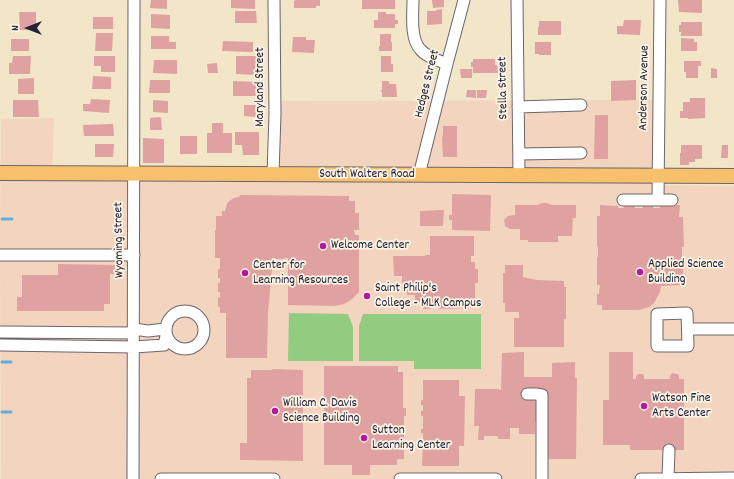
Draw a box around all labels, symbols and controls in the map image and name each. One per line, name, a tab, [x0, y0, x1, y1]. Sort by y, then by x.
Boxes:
north arrow	[8, 8, 48, 48]
text: N	[8, 25, 24, 31]
street label: Anderson Avenue	[636, 45, 654, 131]
street label: Maryland Street	[253, 47, 269, 127]
street label: Hedges Street	[412, 48, 444, 120]
street label: Stella Street	[496, 56, 512, 120]
street label: South Walters Road	[319, 167, 415, 183]
street label: Wyoming Street	[112, 202, 128, 278]
place label: Welcome Center	[331, 238, 409, 254]
marker: Welcome Center	[318, 241, 328, 251]
place label: Applied Science Building	[648, 257, 723, 288]
place label: Center for Learning Resources	[253, 258, 348, 289]
marker: Applied Science Building	[635, 267, 645, 277]
marker: Center for Learning Resources	[240, 268, 250, 278]
place label: Saint Philip's College - MLK Campus	[375, 281, 481, 312]
marker: Saint Philip's College - MLK Campus	[362, 291, 372, 301]
place label: Watson Fine Arts Center	[652, 391, 711, 422]
place label: William C. Davis Science Building	[283, 396, 359, 427]
marker: Watson Fine Arts Center	[639, 401, 649, 411]
marker: William C. Davis Science Building	[270, 406, 280, 416]
place label: Sutton Learning Center	[372, 423, 451, 454]
marker: Sutton Learning Center	[359, 433, 369, 443]

